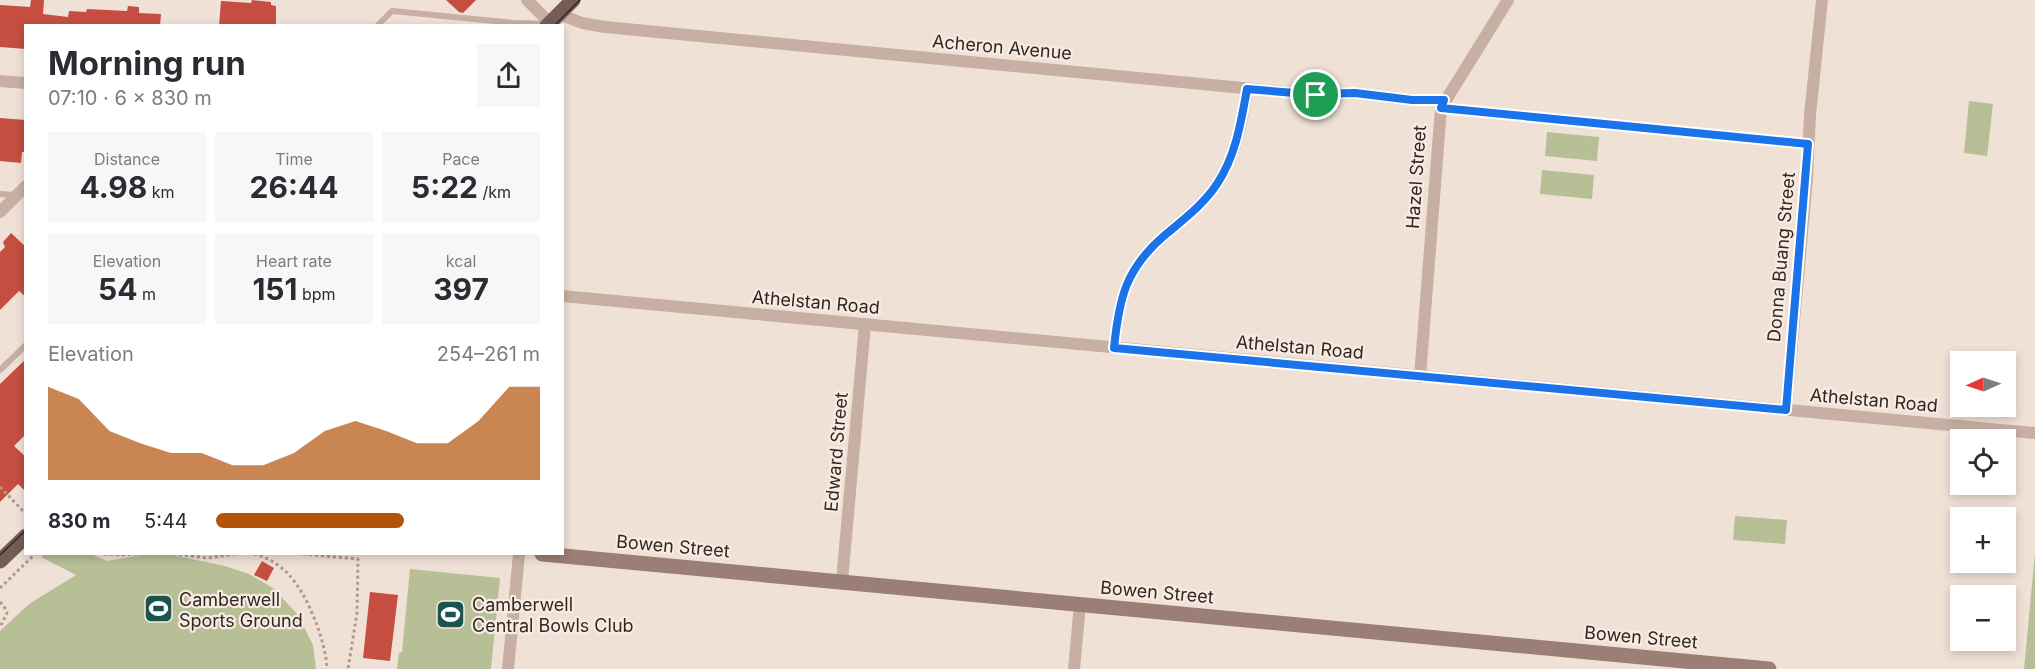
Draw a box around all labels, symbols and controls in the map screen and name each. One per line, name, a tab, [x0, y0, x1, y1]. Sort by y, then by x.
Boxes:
street label: Acheron Avenue	[931, 30, 1073, 64]
text: Morning run	[48, 43, 246, 83]
button: share	[477, 44, 540, 107]
pin	[1290, 69, 1341, 120]
icon: arrive	[1299, 78, 1332, 111]
text: 07:10 · 6 × 830 m	[48, 86, 212, 110]
street label: Hazel Street	[1402, 124, 1430, 230]
text: Distance	[94, 149, 160, 169]
text: Time	[275, 149, 313, 169]
text: Pace	[442, 149, 480, 169]
text: 4.98	[79, 169, 147, 205]
text: 26:44	[250, 169, 338, 205]
text: 5:22	[411, 169, 478, 205]
street label: Donna Buang Street	[1763, 171, 1799, 343]
text: km	[147, 182, 175, 202]
text: /km	[478, 182, 511, 202]
text: Elevation	[93, 251, 161, 271]
text: Heart rate	[256, 251, 332, 271]
text: kcal	[446, 251, 476, 271]
text: 54	[98, 271, 137, 307]
text: 151	[252, 271, 297, 307]
text: 397	[433, 271, 489, 307]
text: m	[137, 284, 156, 304]
text: bpm	[297, 284, 336, 304]
street label: Athelstan Road	[751, 286, 881, 318]
street label: Athelstan Road	[1235, 331, 1365, 363]
text: Elevation	[48, 342, 134, 366]
text: 254–261 m	[437, 342, 540, 366]
north arrow	[1950, 351, 2016, 417]
map controls	[1950, 351, 2016, 651]
street label: Athelstan Road	[1809, 384, 1939, 416]
street label: Edward Street	[820, 391, 852, 513]
button: locate	[1950, 429, 2016, 495]
button: +	[1950, 507, 2016, 573]
text: 830 m	[48, 509, 110, 533]
text: 5:44	[144, 509, 188, 533]
street label: Bowen Street	[615, 531, 731, 561]
street label: Bowen Street	[1099, 577, 1215, 607]
button: −	[1950, 585, 2016, 651]
place label: Camberwell Sports Ground	[179, 589, 303, 631]
sports icon: Camberwell Sports Ground	[142, 593, 174, 625]
place label: Camberwell Central Bowls Club	[472, 594, 634, 636]
sports icon: Camberwell Central Bowls Club	[435, 598, 467, 630]
street label: Bowen Street	[1583, 622, 1699, 652]

